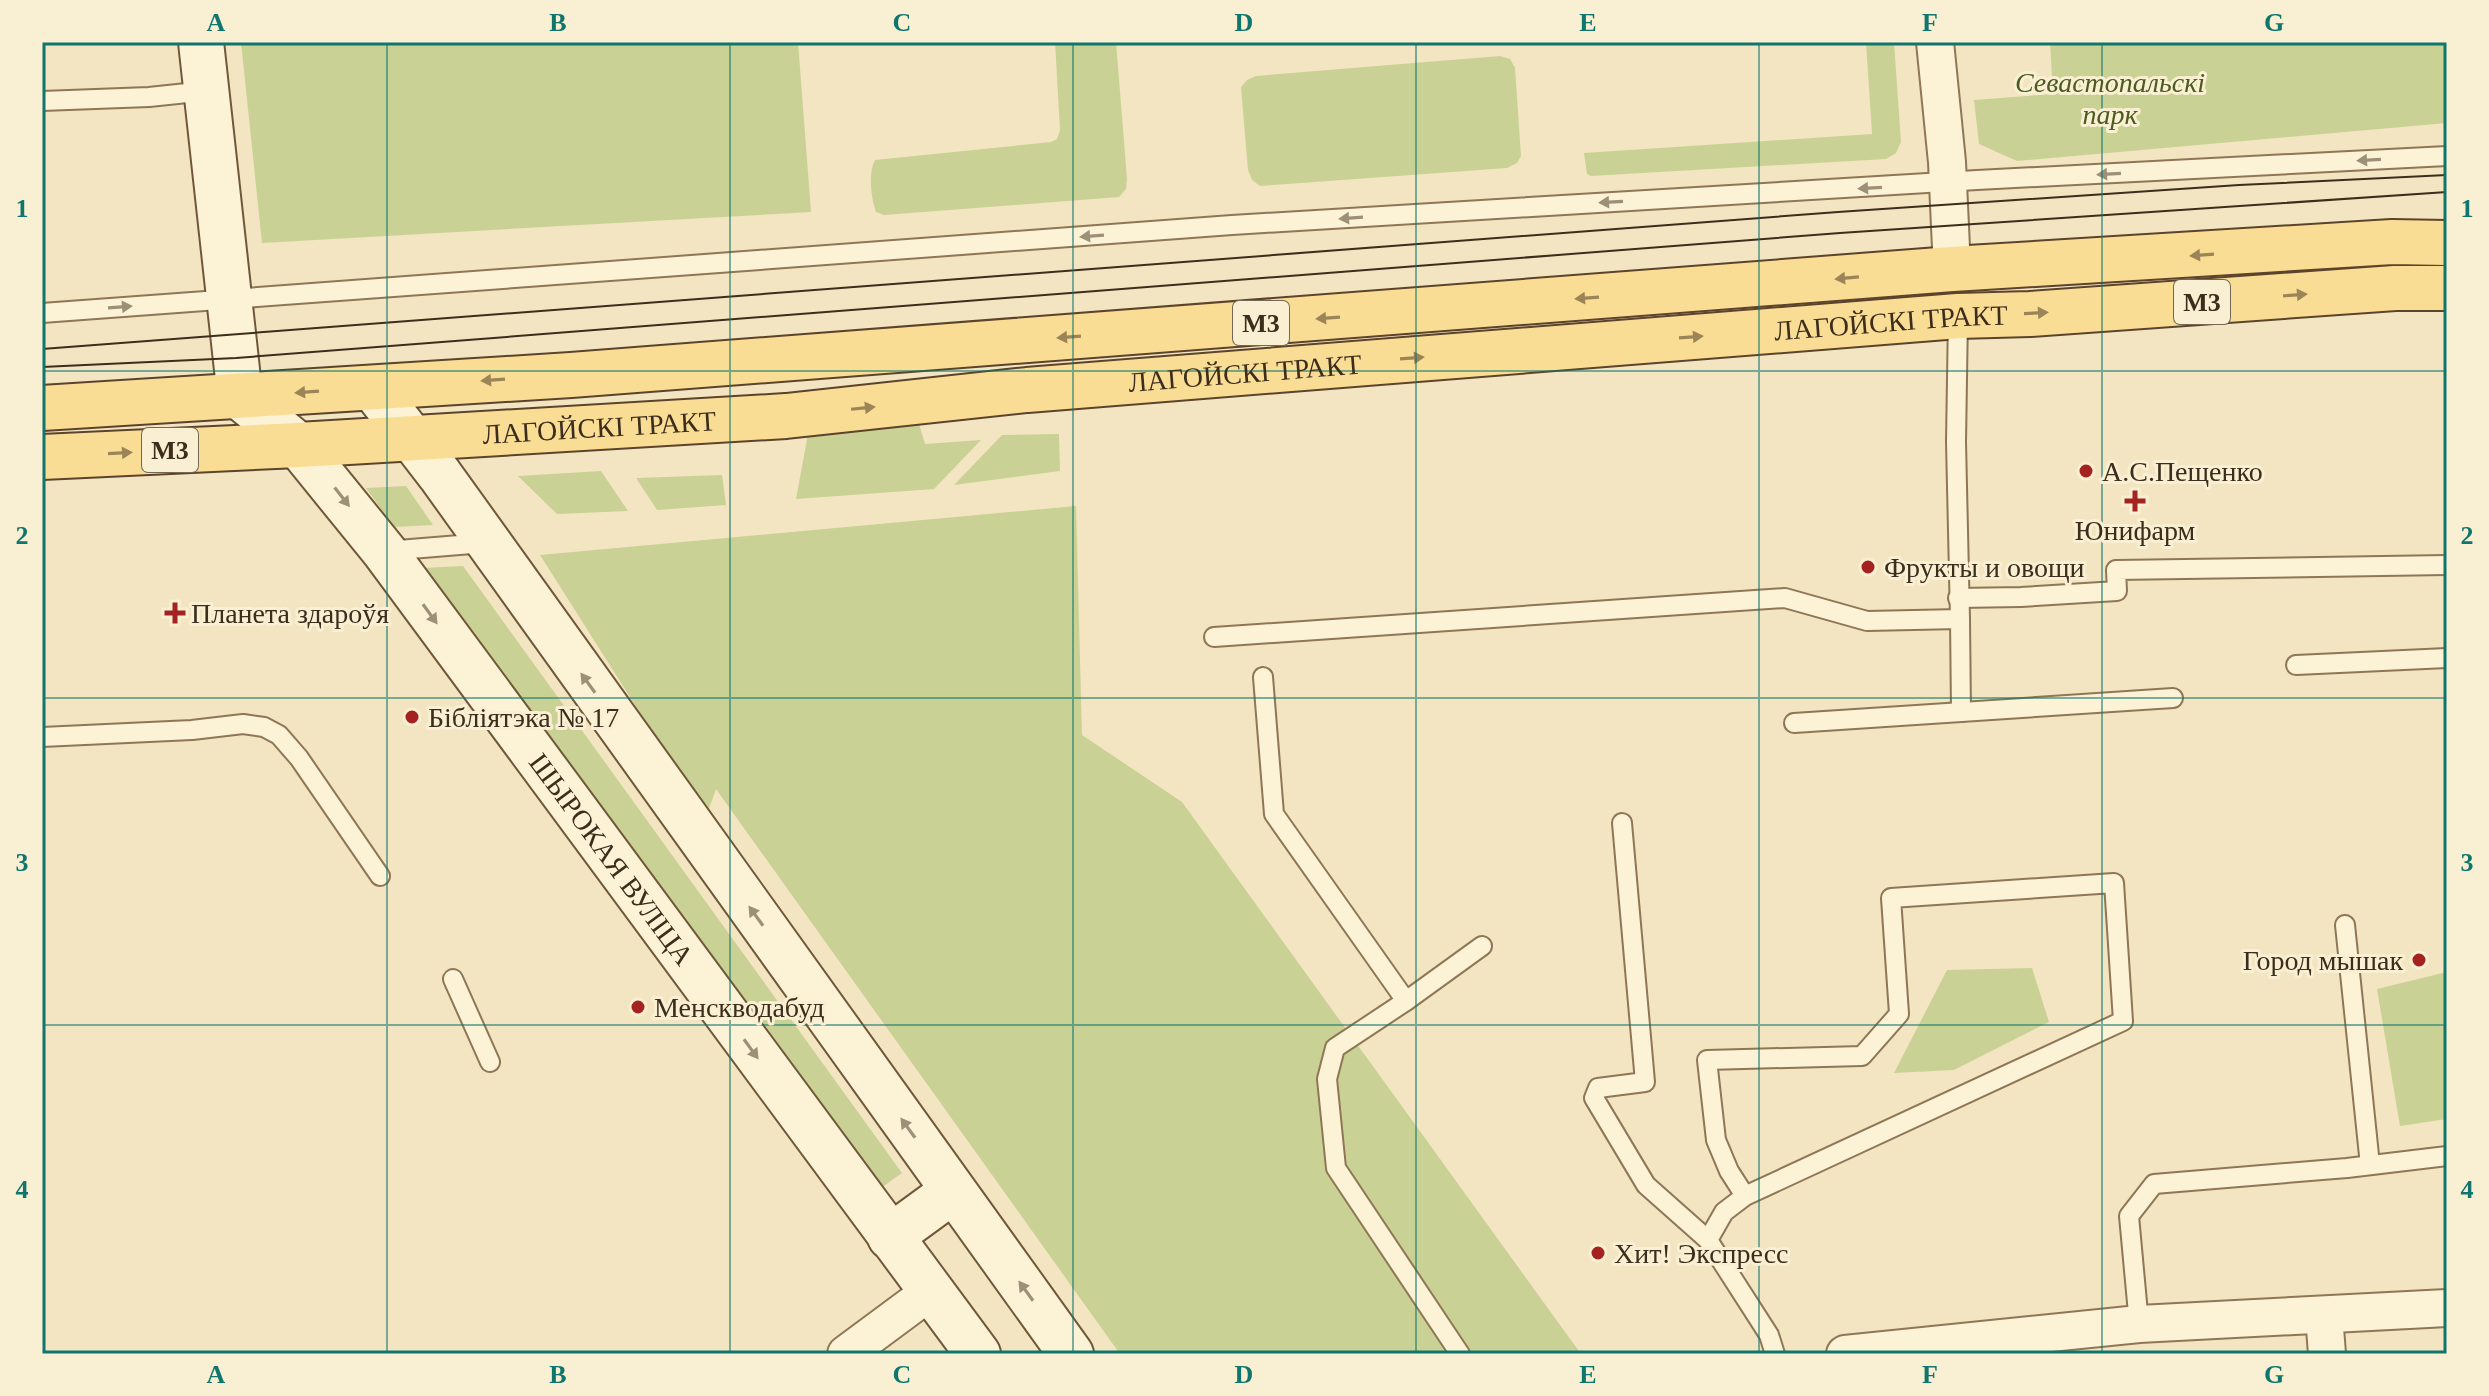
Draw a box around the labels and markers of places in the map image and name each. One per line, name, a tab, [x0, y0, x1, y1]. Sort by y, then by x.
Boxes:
place label: А.С.Пещенко	[2102, 456, 2263, 487]
marker: А.С.Пещенко	[2077, 462, 2095, 480]
marker: Юнифарм	[2126, 492, 2144, 510]
place label: Юнифарм	[2075, 515, 2196, 546]
place label: Фрукты и овощи	[1884, 552, 2085, 583]
marker: Фрукты и овощи	[1859, 558, 1877, 576]
place label: Планета здароўя	[191, 598, 389, 629]
marker: Планета здароўя	[166, 604, 184, 622]
place label: Бібліятэка № 17	[428, 702, 619, 733]
marker: Бібліятэка № 17	[403, 708, 421, 726]
place label: Город мышак	[2243, 945, 2403, 976]
marker: Город мышак	[2410, 951, 2428, 969]
place label: Менскводабуд	[654, 992, 825, 1023]
marker: Менскводабуд	[629, 998, 647, 1016]
place label: Хит! Экспресс	[1614, 1238, 1789, 1269]
marker: Хит! Экспресс	[1589, 1244, 1607, 1262]

